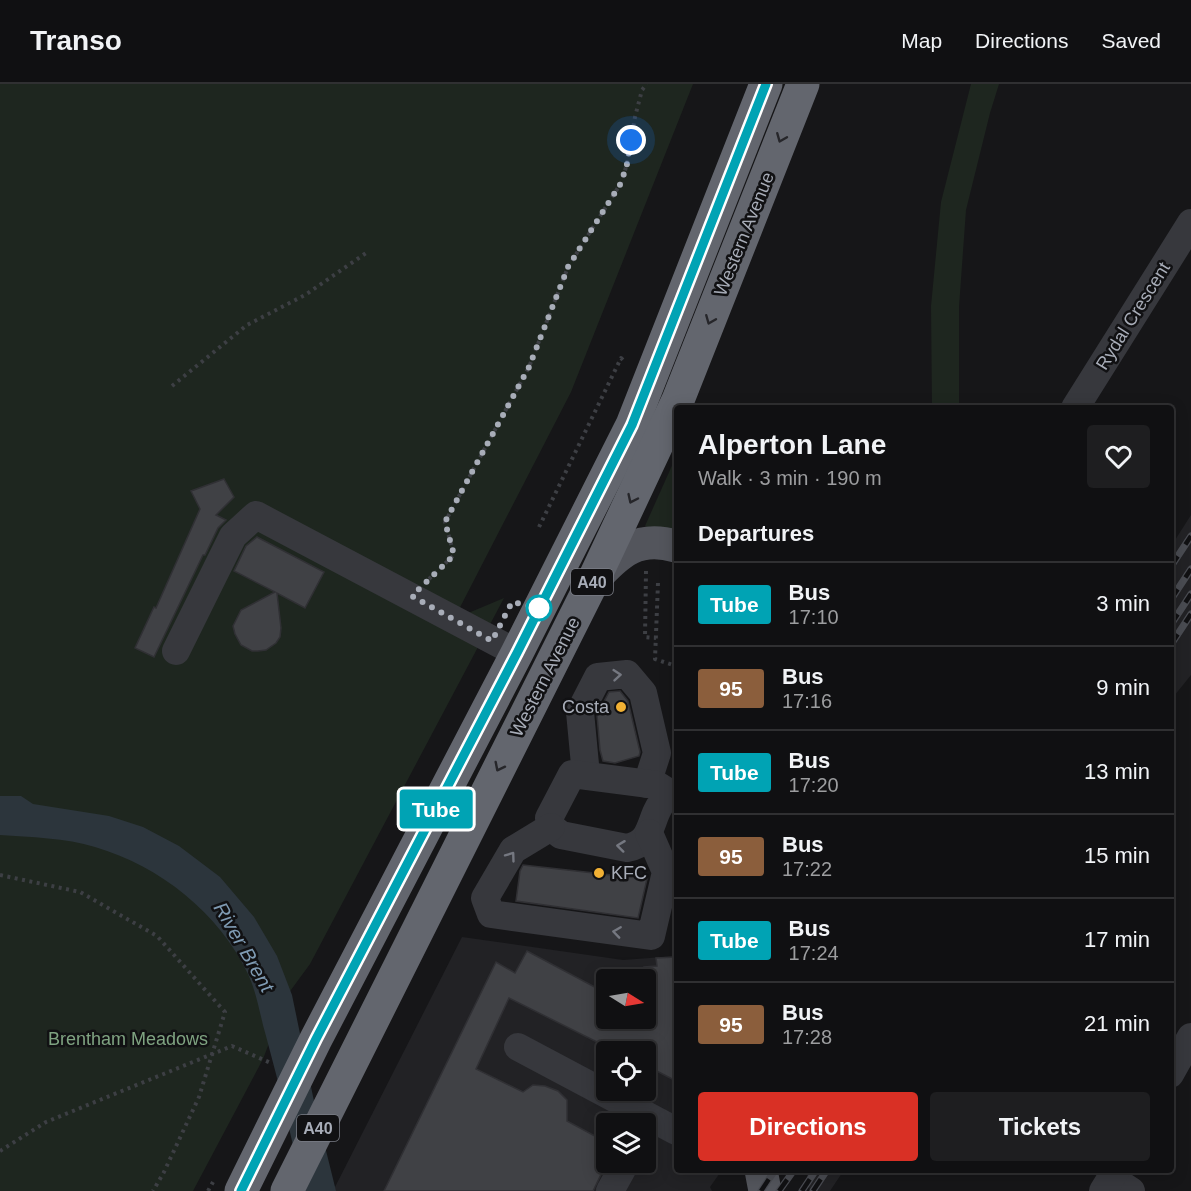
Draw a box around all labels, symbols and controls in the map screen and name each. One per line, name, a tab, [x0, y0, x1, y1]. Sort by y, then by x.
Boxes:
text: Transo	[30, 25, 122, 56]
text: Map	[901, 29, 942, 52]
text: Directions	[975, 29, 1068, 52]
text: Saved	[1101, 29, 1161, 52]
your location	[616, 125, 646, 155]
one-way arrow	[776, 133, 789, 143]
street label: Western Avenue	[710, 169, 778, 299]
street label: Rydal Crescent	[1092, 259, 1174, 373]
one-way arrow	[705, 314, 717, 325]
button: heart	[1087, 425, 1150, 488]
text: Alperton Lane	[698, 429, 886, 460]
text: Walk · 3 min · 190 m	[698, 467, 882, 489]
one-way arrow	[628, 492, 640, 503]
text: Departures	[698, 521, 814, 546]
road number: A40	[571, 569, 613, 595]
text: Bus	[789, 580, 830, 605]
text: 3 min	[1096, 591, 1150, 616]
text: Tube	[710, 593, 759, 616]
unlabelled marker	[526, 595, 552, 621]
text: 17:10	[789, 606, 839, 628]
street label: Western Avenue	[506, 614, 584, 740]
text: Bus	[782, 664, 824, 689]
one-way arrow	[612, 669, 621, 682]
text: 9 min	[1096, 675, 1150, 700]
text: 95	[719, 677, 743, 700]
text: 17:16	[782, 690, 832, 712]
place label: Costa	[562, 697, 610, 717]
marker: Costa	[614, 700, 628, 714]
text: Bus	[789, 748, 830, 773]
text: 13 min	[1084, 759, 1150, 784]
one-way arrow	[495, 761, 506, 772]
text: Tube	[710, 761, 759, 784]
text: 17:20	[789, 774, 839, 796]
line badge: Tube	[394, 790, 478, 828]
text: Tube	[412, 798, 460, 821]
text: Bus	[782, 832, 824, 857]
one-way arrow	[616, 840, 626, 853]
text: 15 min	[1084, 843, 1150, 868]
text: 95	[719, 845, 743, 868]
one-way arrow	[504, 851, 515, 862]
text: 17:22	[782, 858, 832, 880]
place label: KFC	[611, 863, 647, 883]
marker: KFC	[592, 866, 606, 880]
water label: River Brent	[209, 898, 279, 997]
text: Bus	[789, 916, 830, 941]
one-way arrow	[613, 926, 622, 938]
text: 17 min	[1084, 927, 1150, 952]
text: Tube	[710, 929, 759, 952]
text: 17:24	[789, 942, 839, 964]
north arrow	[596, 969, 656, 1029]
map controls	[596, 969, 656, 1173]
text: Bus	[782, 1000, 824, 1025]
text: 21 min	[1084, 1011, 1150, 1036]
text: 95	[719, 1013, 743, 1036]
text: 17:28	[782, 1026, 832, 1048]
park label: Brentham Meadows	[48, 1029, 208, 1049]
button: locate	[596, 1041, 656, 1101]
button: Directions	[698, 1092, 918, 1161]
button: Tickets	[930, 1092, 1150, 1161]
button: layers	[596, 1113, 656, 1173]
road number: A40	[297, 1115, 339, 1141]

